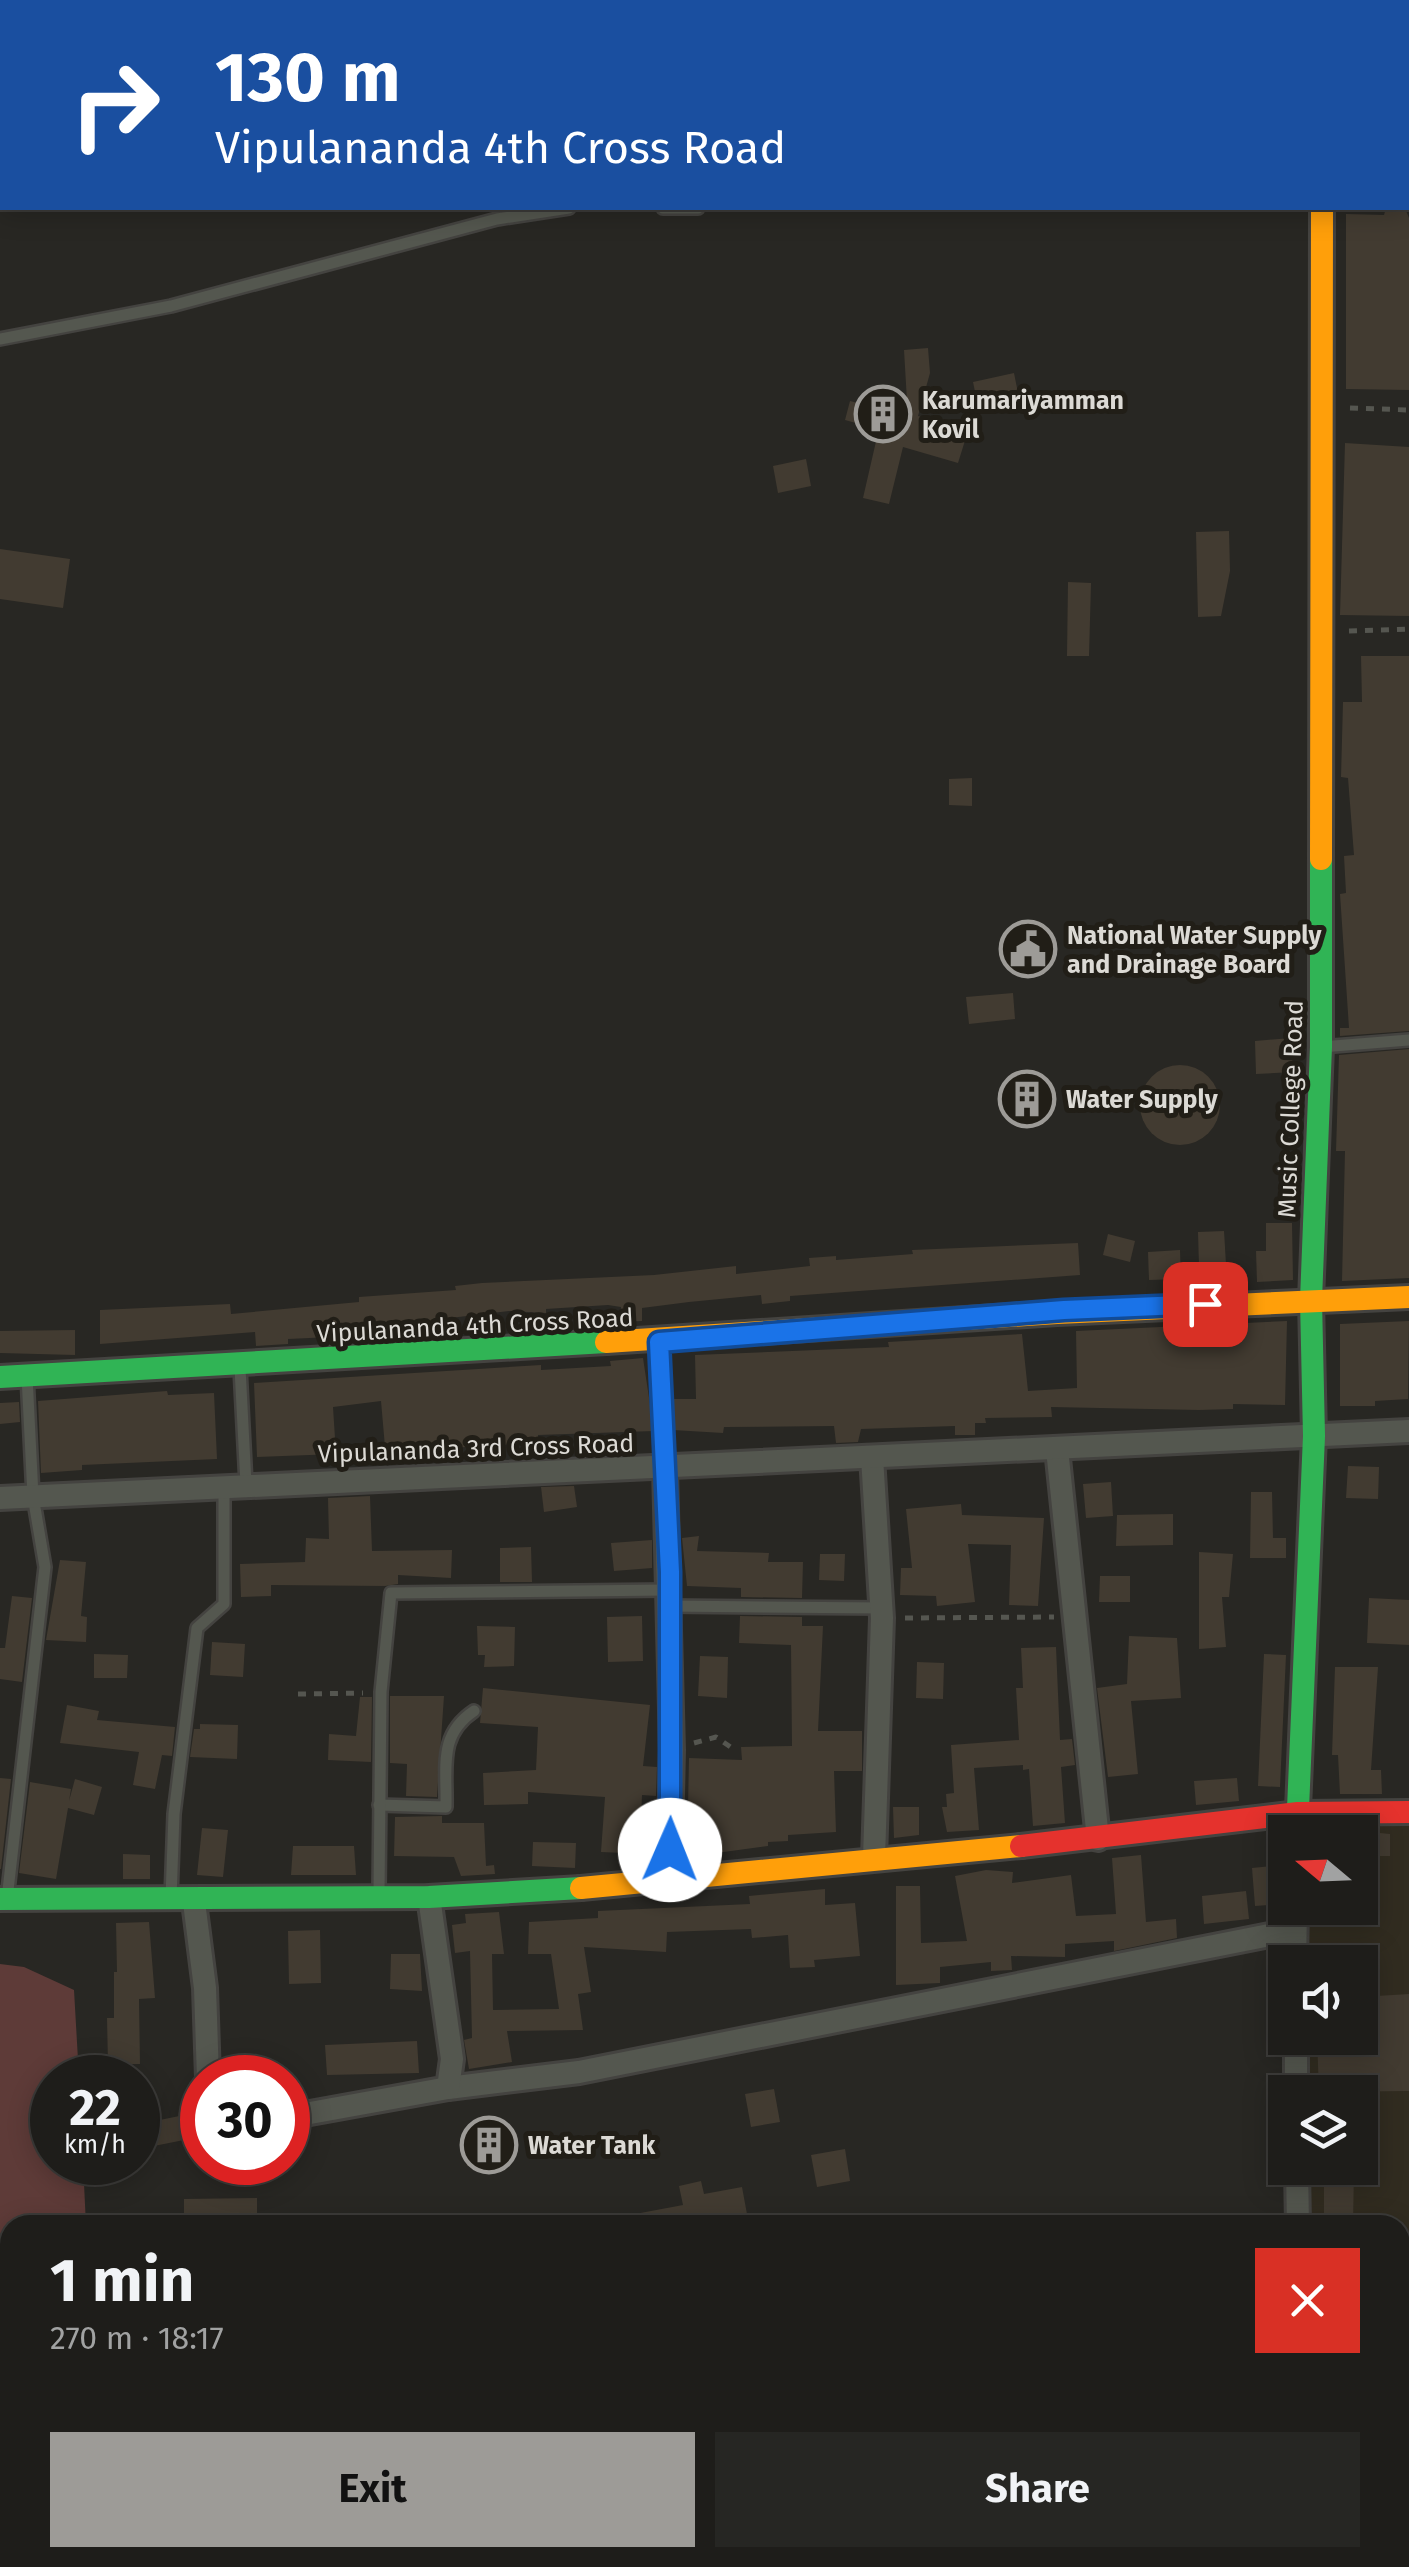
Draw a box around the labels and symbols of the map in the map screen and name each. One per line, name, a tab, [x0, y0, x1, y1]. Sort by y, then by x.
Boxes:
building icon: Karumariyamman Kovil	[853, 384, 913, 444]
place label: Karumariyamman Kovil	[922, 386, 1124, 445]
public building icon: National Water Supply and Drainage Board	[998, 919, 1058, 979]
place label: National Water Supply and Drainage Board	[1067, 921, 1323, 980]
street label: Music College Road	[1272, 1000, 1310, 1219]
building icon: Water Supply	[997, 1069, 1057, 1129]
place label: Water Supply	[1066, 1085, 1219, 1115]
pin	[1163, 1262, 1248, 1347]
street label: Vipulananda 4th Cross Road	[316, 1303, 634, 1349]
street label: Vipulananda 3rd Cross Road	[317, 1428, 635, 1470]
position arrow	[618, 1798, 722, 1902]
north arrow	[1268, 1815, 1378, 1925]
speed limit sign: 30	[180, 2055, 310, 2185]
building icon: Water Tank	[459, 2115, 519, 2175]
place label: Water Tank	[528, 2131, 656, 2161]

